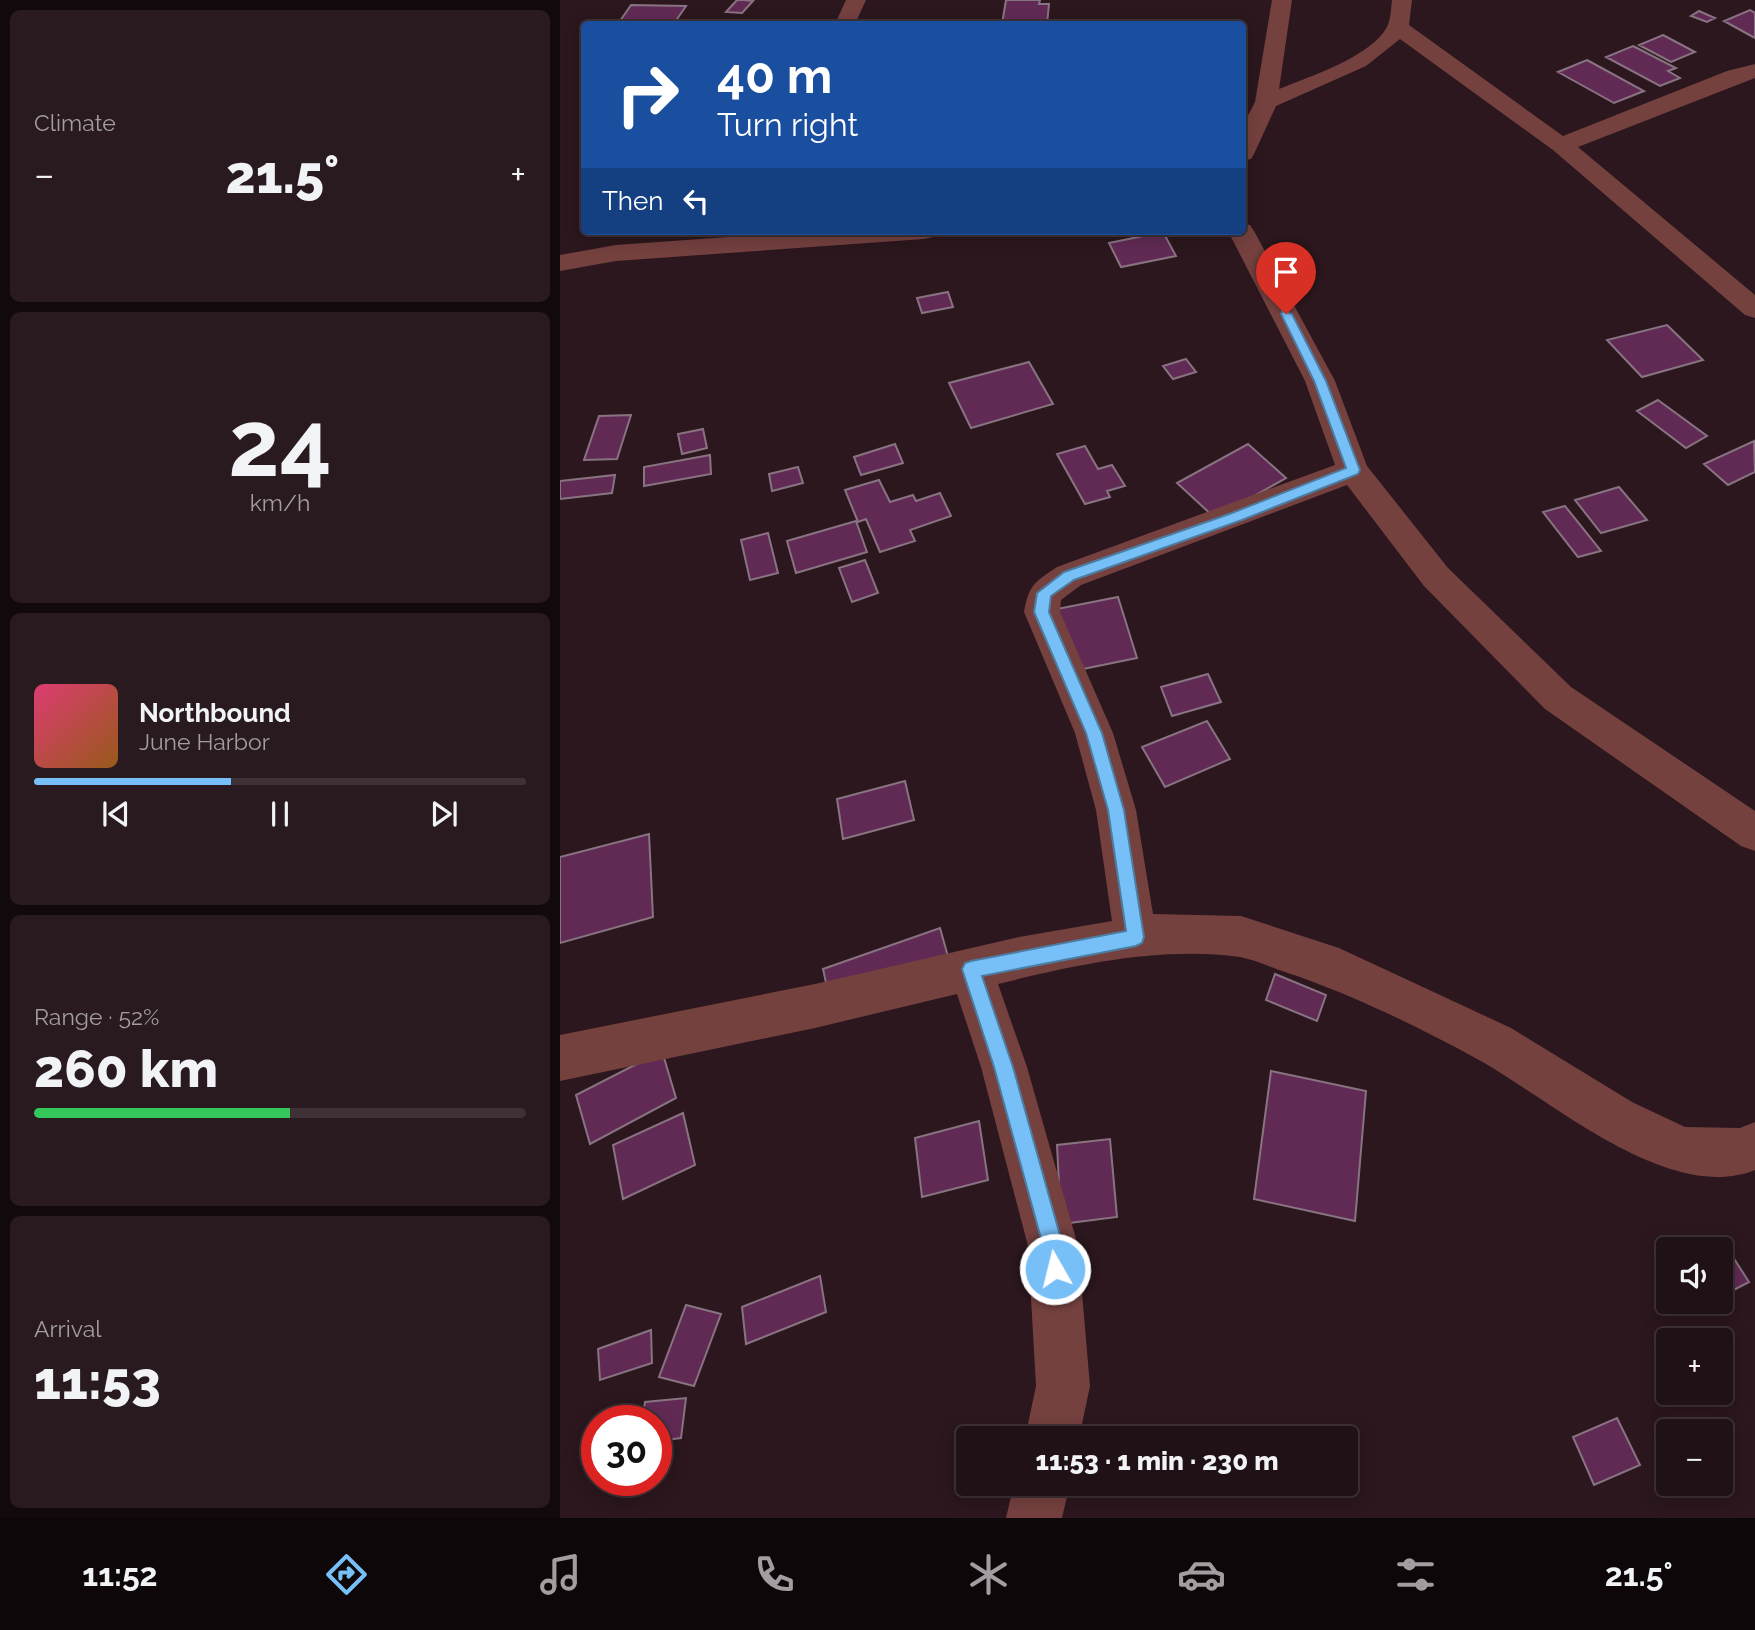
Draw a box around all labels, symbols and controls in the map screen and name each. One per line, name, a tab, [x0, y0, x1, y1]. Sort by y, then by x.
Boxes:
text: 40 m	[717, 47, 832, 104]
icon: right	[602, 49, 693, 140]
text: Turn right	[717, 106, 858, 143]
text: Climate	[34, 109, 116, 136]
text: 21.5°	[225, 144, 339, 205]
text: −	[34, 152, 54, 197]
text: +	[510, 152, 526, 197]
icon: left	[677, 182, 715, 220]
text: Then	[602, 186, 663, 216]
pin	[1256, 242, 1316, 314]
icon: arrive	[1267, 253, 1305, 291]
text: 24	[228, 390, 332, 497]
text: km/h	[250, 489, 310, 516]
text: Northbound	[139, 698, 291, 728]
text: June Harbor	[139, 728, 270, 755]
icon: previous	[97, 795, 135, 833]
icon: pause	[261, 795, 299, 833]
icon: next	[425, 795, 463, 833]
text: Range · 52%	[34, 1003, 160, 1030]
text: 260 km	[34, 1038, 218, 1099]
position arrow	[1018, 1232, 1092, 1306]
map controls	[1656, 1237, 1733, 1496]
button: sound	[1656, 1237, 1733, 1314]
text: Arrival	[34, 1315, 101, 1342]
button: +	[1656, 1328, 1733, 1405]
text: 11:53	[34, 1350, 161, 1411]
speed limit sign: 30	[581, 1405, 672, 1496]
button: −	[1656, 1419, 1733, 1496]
text: 11:53 · 1 min · 230 m	[1036, 1446, 1279, 1476]
icon: directions	[322, 1550, 371, 1599]
icon: music	[536, 1550, 585, 1599]
icon: phone	[750, 1550, 799, 1599]
icon: climate	[964, 1550, 1013, 1599]
icon: car	[1177, 1550, 1226, 1599]
icon: filters	[1391, 1550, 1440, 1599]
text: 11:52	[82, 1556, 158, 1593]
text: 21.5°	[1605, 1556, 1673, 1593]

